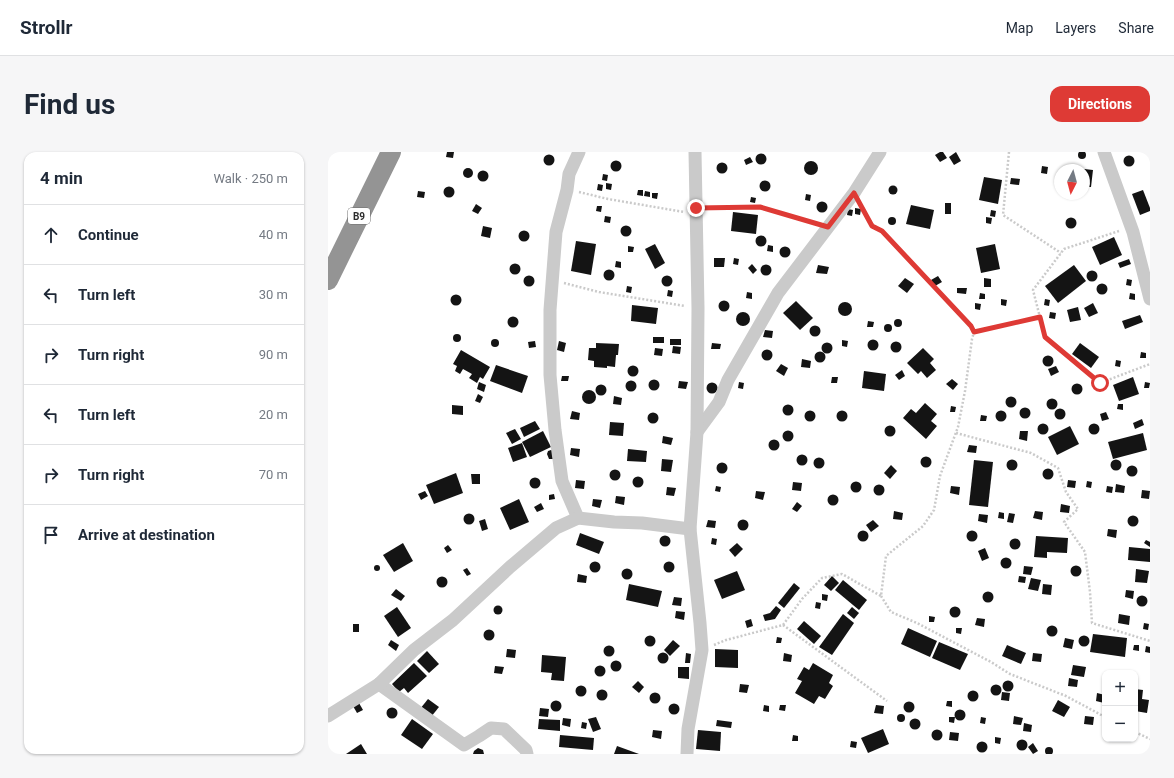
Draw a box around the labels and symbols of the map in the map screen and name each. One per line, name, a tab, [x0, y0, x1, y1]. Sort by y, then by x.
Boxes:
north arrow	[1054, 164, 1090, 200]
route end	[687, 199, 705, 217]
road number: B9	[348, 208, 370, 224]
route start	[1091, 374, 1109, 392]

